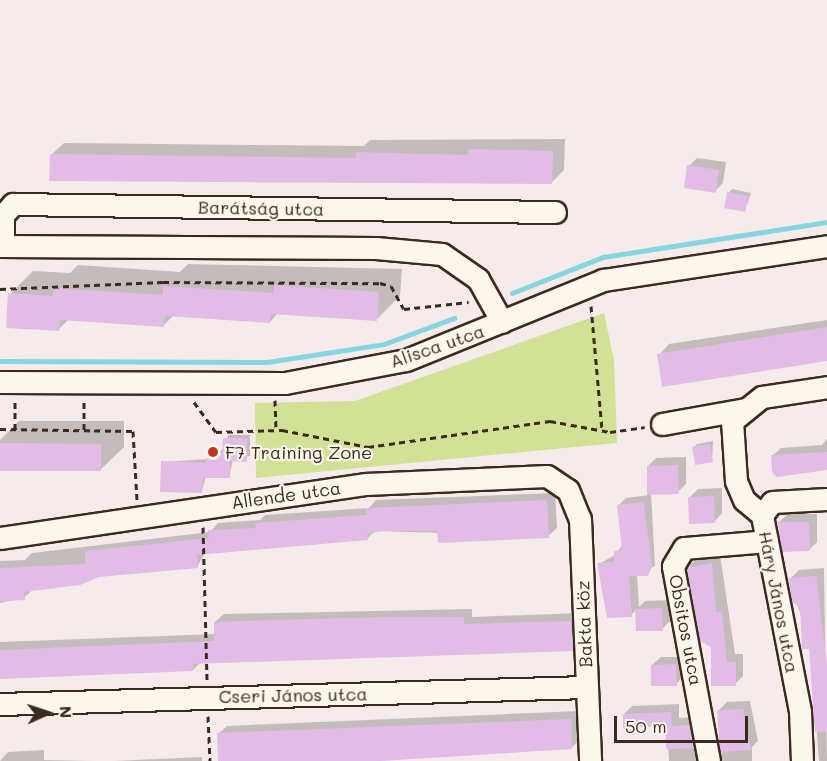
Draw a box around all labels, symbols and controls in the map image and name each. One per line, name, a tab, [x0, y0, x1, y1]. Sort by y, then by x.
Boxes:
street label: Barátság utca	[198, 196, 324, 220]
street label: Alisca utca	[387, 320, 487, 372]
place label: F7 Training Zone	[225, 441, 372, 463]
marker: F7 Training Zone	[206, 445, 220, 459]
street label: Allende utca	[230, 477, 342, 513]
street label: Háry János utca	[755, 529, 803, 675]
street label: Obsitos utca	[665, 573, 707, 687]
street label: Bakta köz	[572, 580, 596, 668]
north arrow	[18, 683, 78, 743]
street label: Cseri János utca	[218, 683, 368, 707]
scale bar	[617, 704, 750, 742]
text: N	[56, 705, 77, 719]
text: 50 m	[625, 714, 667, 738]

